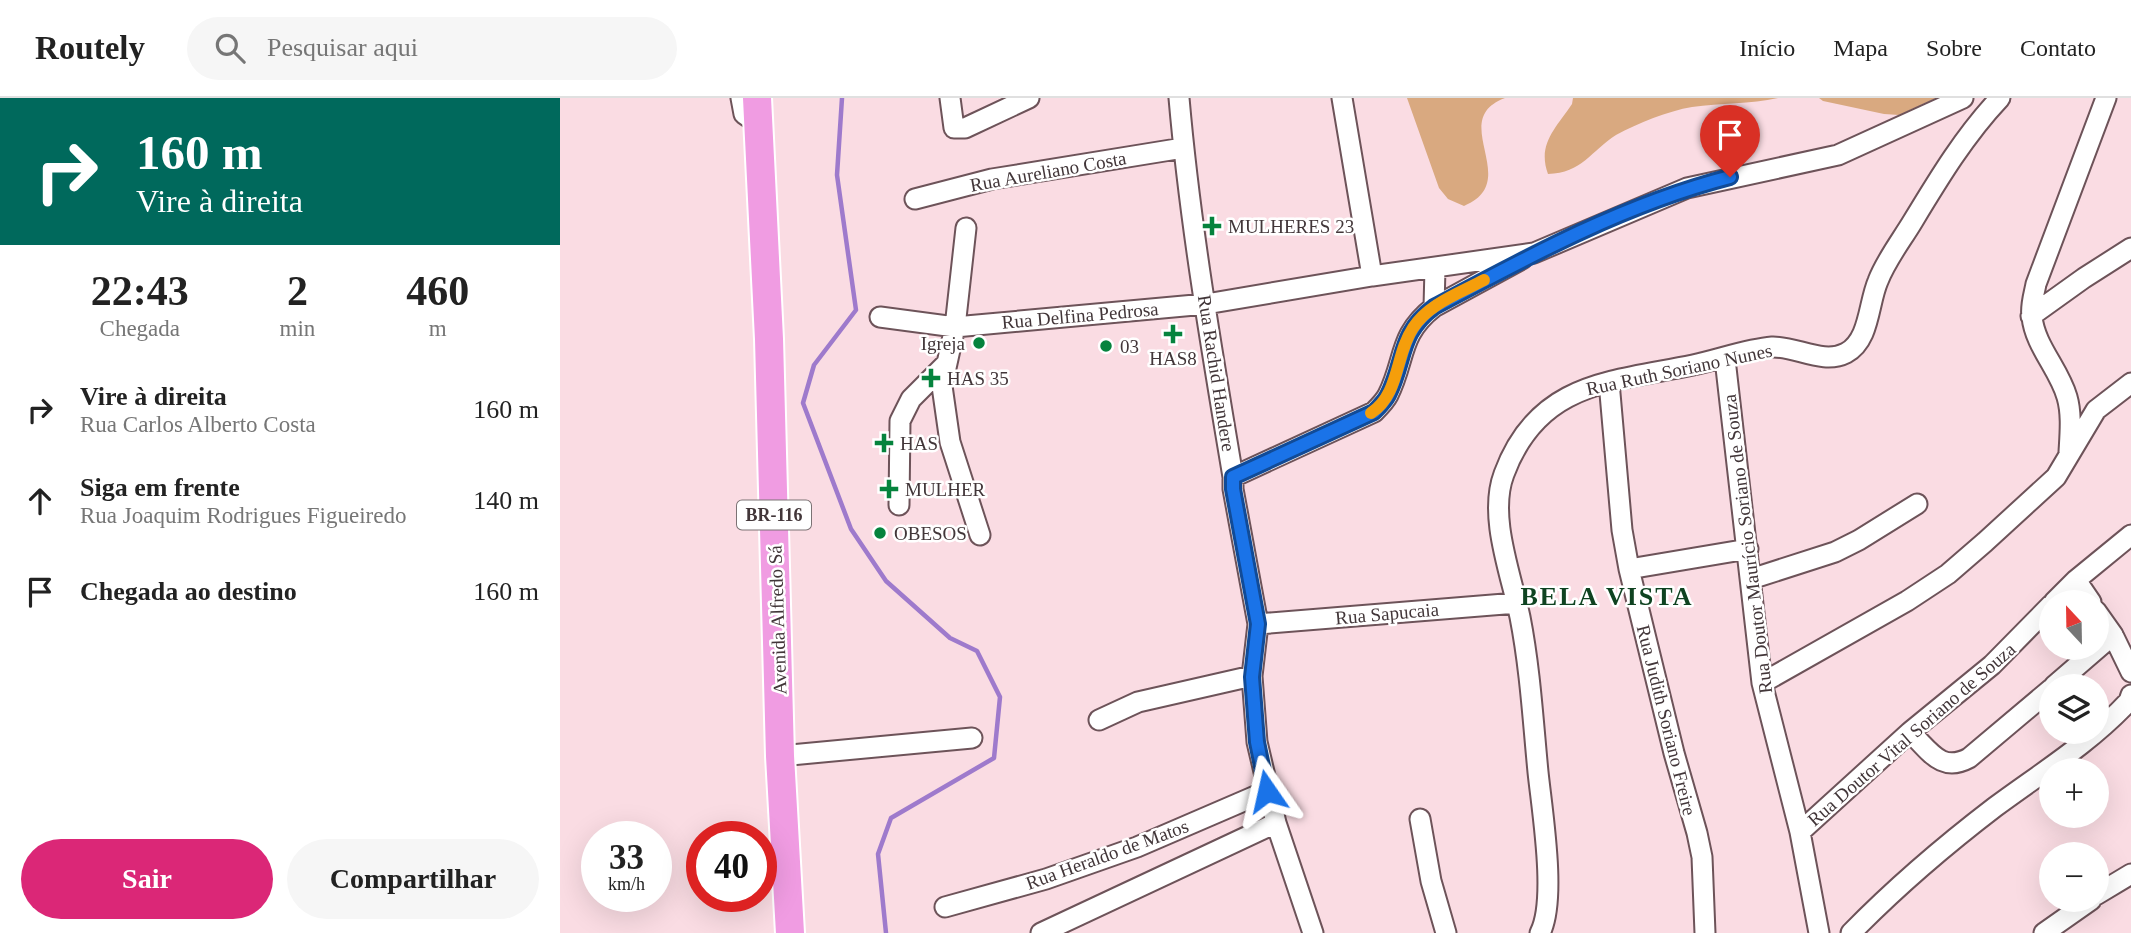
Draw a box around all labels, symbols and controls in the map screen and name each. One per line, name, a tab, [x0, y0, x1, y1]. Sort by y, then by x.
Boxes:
search box	[187, 17, 677, 80]
icon: search	[211, 29, 249, 67]
text: Routely	[35, 30, 145, 66]
text: Pesquisar aqui	[267, 33, 418, 62]
text: Início	[1739, 35, 1795, 61]
text: Mapa	[1833, 35, 1888, 61]
text: Sobre	[1926, 35, 1982, 61]
text: Contato	[2020, 35, 2096, 61]
pin	[1700, 105, 1760, 177]
icon: arrive	[1711, 116, 1749, 154]
text: 160 m	[136, 125, 263, 180]
icon: right	[21, 126, 112, 217]
street label: Rua Aureliano Costa	[968, 147, 1128, 196]
text: Vire à direita	[136, 183, 303, 219]
marker: MULHERES 23	[1202, 216, 1222, 236]
place label: MULHERES 23	[1228, 216, 1354, 237]
text: 22:43	[91, 268, 189, 314]
text: 2	[287, 268, 308, 314]
text: 460	[406, 268, 469, 314]
street label: Rua Rachid Handere	[1194, 293, 1239, 453]
street label: Rua Delfina Pedrosa	[1001, 298, 1160, 333]
text: Chegada	[100, 316, 180, 341]
text: min	[280, 316, 315, 341]
text: m	[429, 316, 447, 341]
marker: HAS8	[1163, 324, 1183, 344]
place label: Igreja	[921, 333, 966, 354]
marker: Igreja	[971, 335, 987, 351]
place label: 03	[1120, 336, 1139, 357]
marker: 03	[1098, 338, 1114, 354]
street label: Rua Ruth Soriano Nunes	[1584, 340, 1774, 399]
place label: HAS8	[1149, 348, 1197, 369]
marker: HAS 35	[921, 368, 941, 388]
place label: HAS 35	[947, 368, 1009, 389]
text: Vire à direita	[80, 382, 227, 411]
icon: right	[21, 391, 59, 429]
street label: Rua Doutor Maurício Soriano de Souza	[1719, 393, 1776, 695]
text: 160 m	[473, 395, 539, 424]
text: Rua Carlos Alberto Costa	[80, 412, 316, 437]
marker: HAS	[874, 433, 894, 453]
place label: HAS	[900, 433, 938, 454]
text: Siga em frente	[80, 473, 240, 502]
marker: MULHER	[879, 479, 899, 499]
place label: MULHER	[905, 479, 986, 500]
icon: ahead	[21, 482, 59, 520]
text: 140 m	[473, 486, 539, 515]
road number: BR-116	[737, 500, 811, 530]
text: Rua Joaquim Rodrigues Figueiredo	[80, 503, 406, 528]
place label: OBESOS	[894, 523, 967, 544]
marker: OBESOS	[872, 525, 888, 541]
street label: Avenida Alfredo Sá	[764, 544, 791, 695]
icon: arrive	[21, 573, 59, 611]
text: Chegada ao destino	[80, 577, 297, 606]
text: 160 m	[473, 577, 539, 606]
district label: BELA VISTA	[1521, 582, 1693, 611]
north arrow	[2039, 590, 2109, 660]
map controls	[2039, 590, 2109, 912]
street label: Rua Sapucaia	[1334, 598, 1440, 628]
street label: Rua Judith Soriano Freire	[1633, 623, 1700, 818]
street label: Rua Doutor Vital Soriano de Souza	[1803, 638, 2020, 830]
button: layers	[2039, 674, 2109, 744]
position arrow	[1230, 754, 1304, 828]
button: +	[2039, 758, 2109, 828]
street label: Rua Heraldo de Matos	[1023, 815, 1191, 894]
speed limit sign: 40	[686, 821, 777, 912]
text: 33	[609, 838, 644, 877]
button: Sair	[21, 839, 273, 919]
button: Compartilhar	[287, 839, 539, 919]
button: −	[2039, 842, 2109, 912]
text: km/h	[608, 874, 645, 894]

